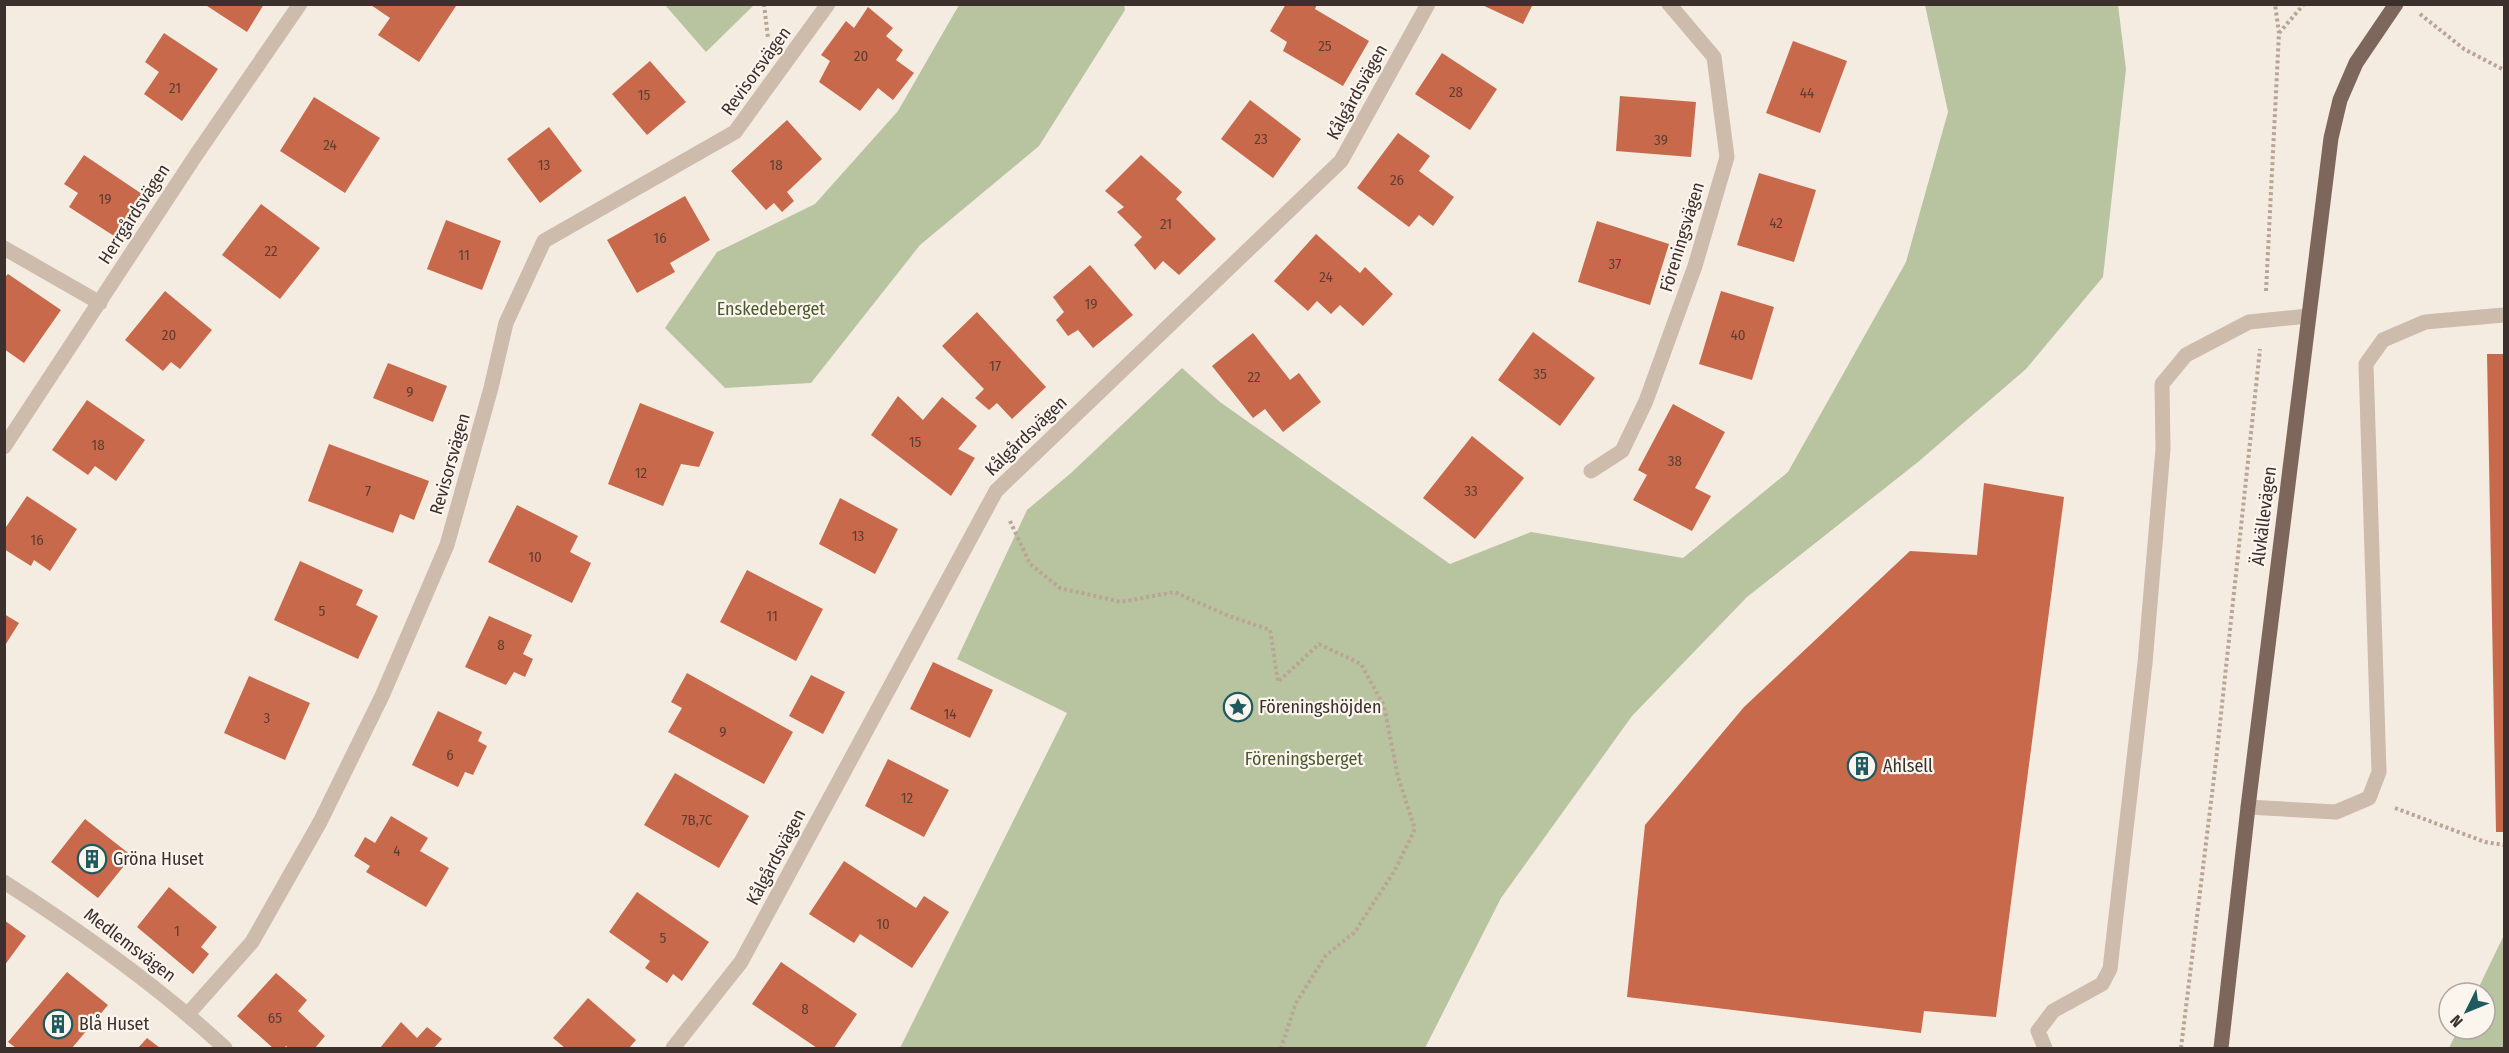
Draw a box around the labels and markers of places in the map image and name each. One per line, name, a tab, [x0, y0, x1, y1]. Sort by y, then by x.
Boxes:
place icon: Föreningshöjden	[1222, 691, 1254, 723]
place label: Föreningshöjden	[1259, 696, 1381, 718]
building icon: Ahlsell	[1846, 750, 1878, 782]
place label: Ahlsell	[1883, 755, 1933, 777]
building icon: Gröna Huset	[76, 843, 108, 875]
place label: Gröna Huset	[113, 848, 204, 870]
building icon: Blå Huset	[42, 1008, 74, 1040]
place label: Blå Huset	[79, 1013, 149, 1035]

